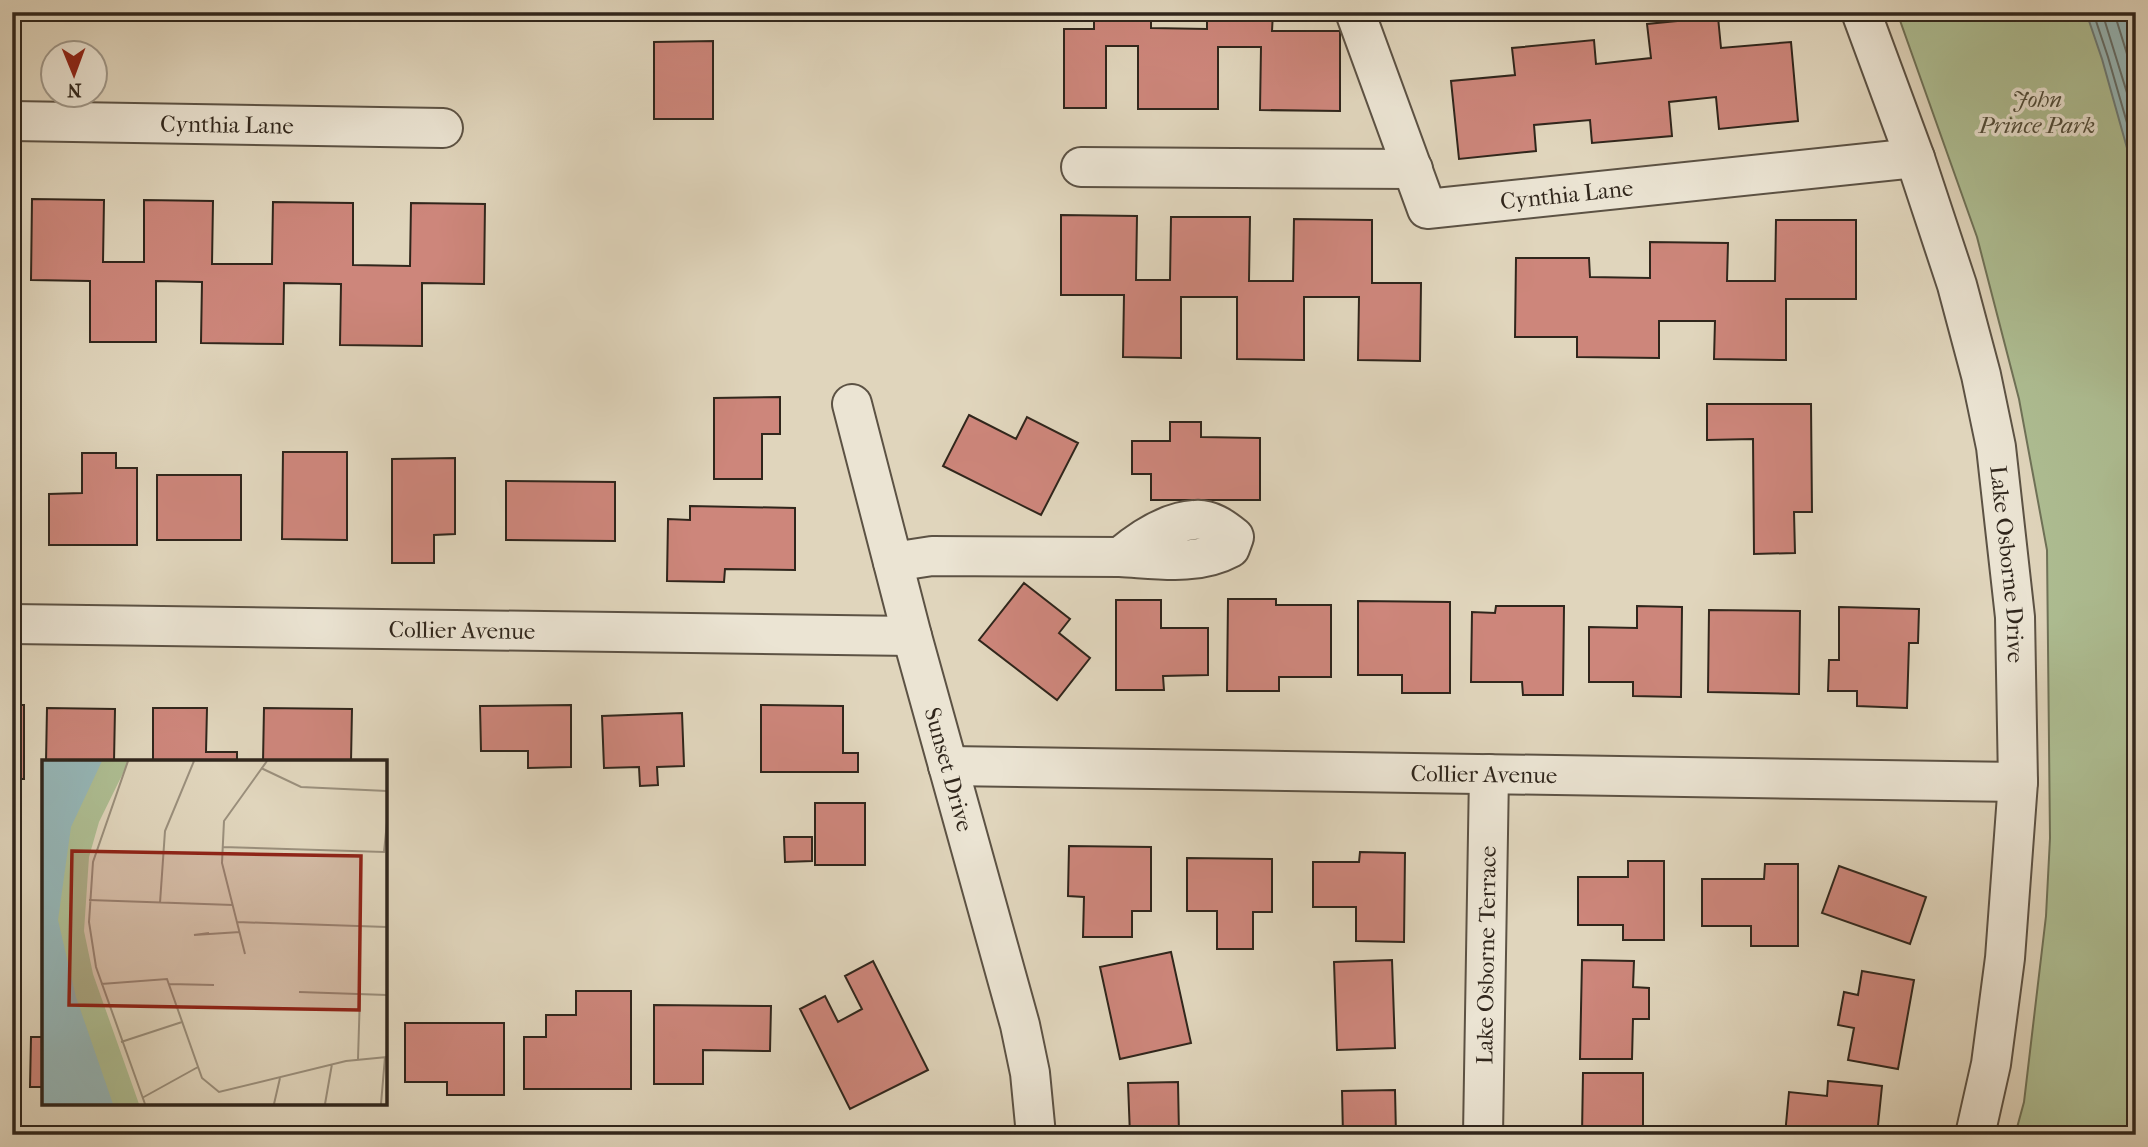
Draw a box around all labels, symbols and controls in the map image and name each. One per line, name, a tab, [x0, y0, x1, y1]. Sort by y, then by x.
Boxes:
north arrow	[38, 38, 108, 108]
text: N	[66, 79, 82, 101]
park label: John Prince Park	[1978, 86, 2095, 139]
street label: Cynthia Lane	[160, 110, 294, 140]
street label: Cynthia Lane	[1499, 175, 1634, 215]
street label: Lake Osborne Drive	[1984, 464, 2029, 663]
street label: Collier Avenue	[388, 616, 536, 645]
street label: Sunset Drive	[918, 704, 979, 834]
inset map	[42, 760, 387, 1105]
street label: Collier Avenue	[1410, 760, 1558, 789]
street label: Lake Osborne Terrace	[1471, 845, 1502, 1065]

